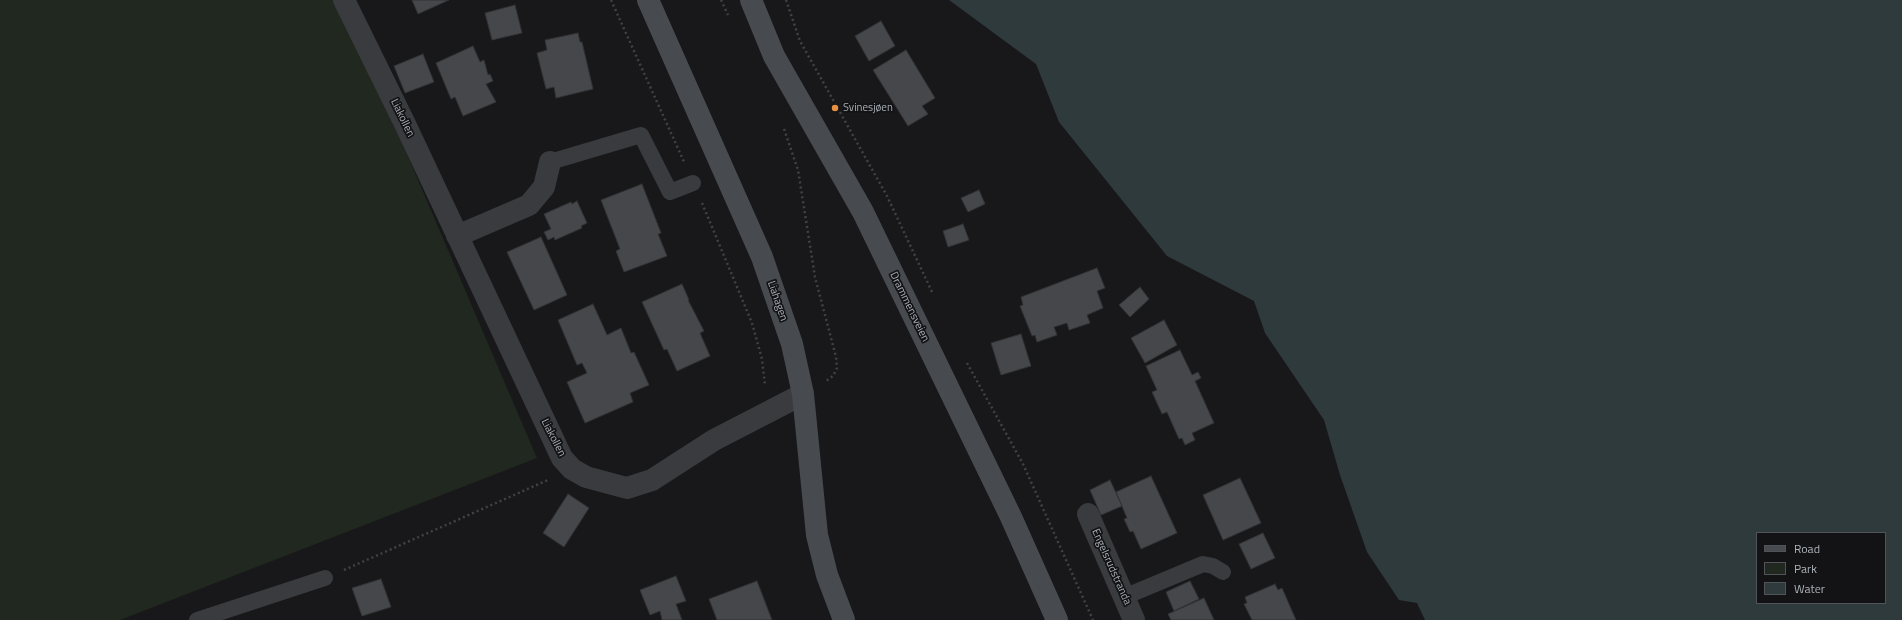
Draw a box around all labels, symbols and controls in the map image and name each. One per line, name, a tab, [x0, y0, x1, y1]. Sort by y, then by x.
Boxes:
street label: Liakollen	[387, 97, 417, 139]
place label: Svinesjøen	[843, 101, 893, 115]
marker: Svinesjøen	[830, 103, 840, 113]
street label: Drammensveien	[886, 270, 932, 344]
street label: Liahagen	[764, 279, 790, 323]
street label: Liakollen	[538, 417, 568, 459]
street label: Engelsrudstranda	[1088, 527, 1134, 607]
legend	[1756, 532, 1886, 604]
text: Road	[1794, 539, 1820, 558]
text: Park	[1794, 559, 1817, 578]
text: Water	[1794, 579, 1825, 598]

